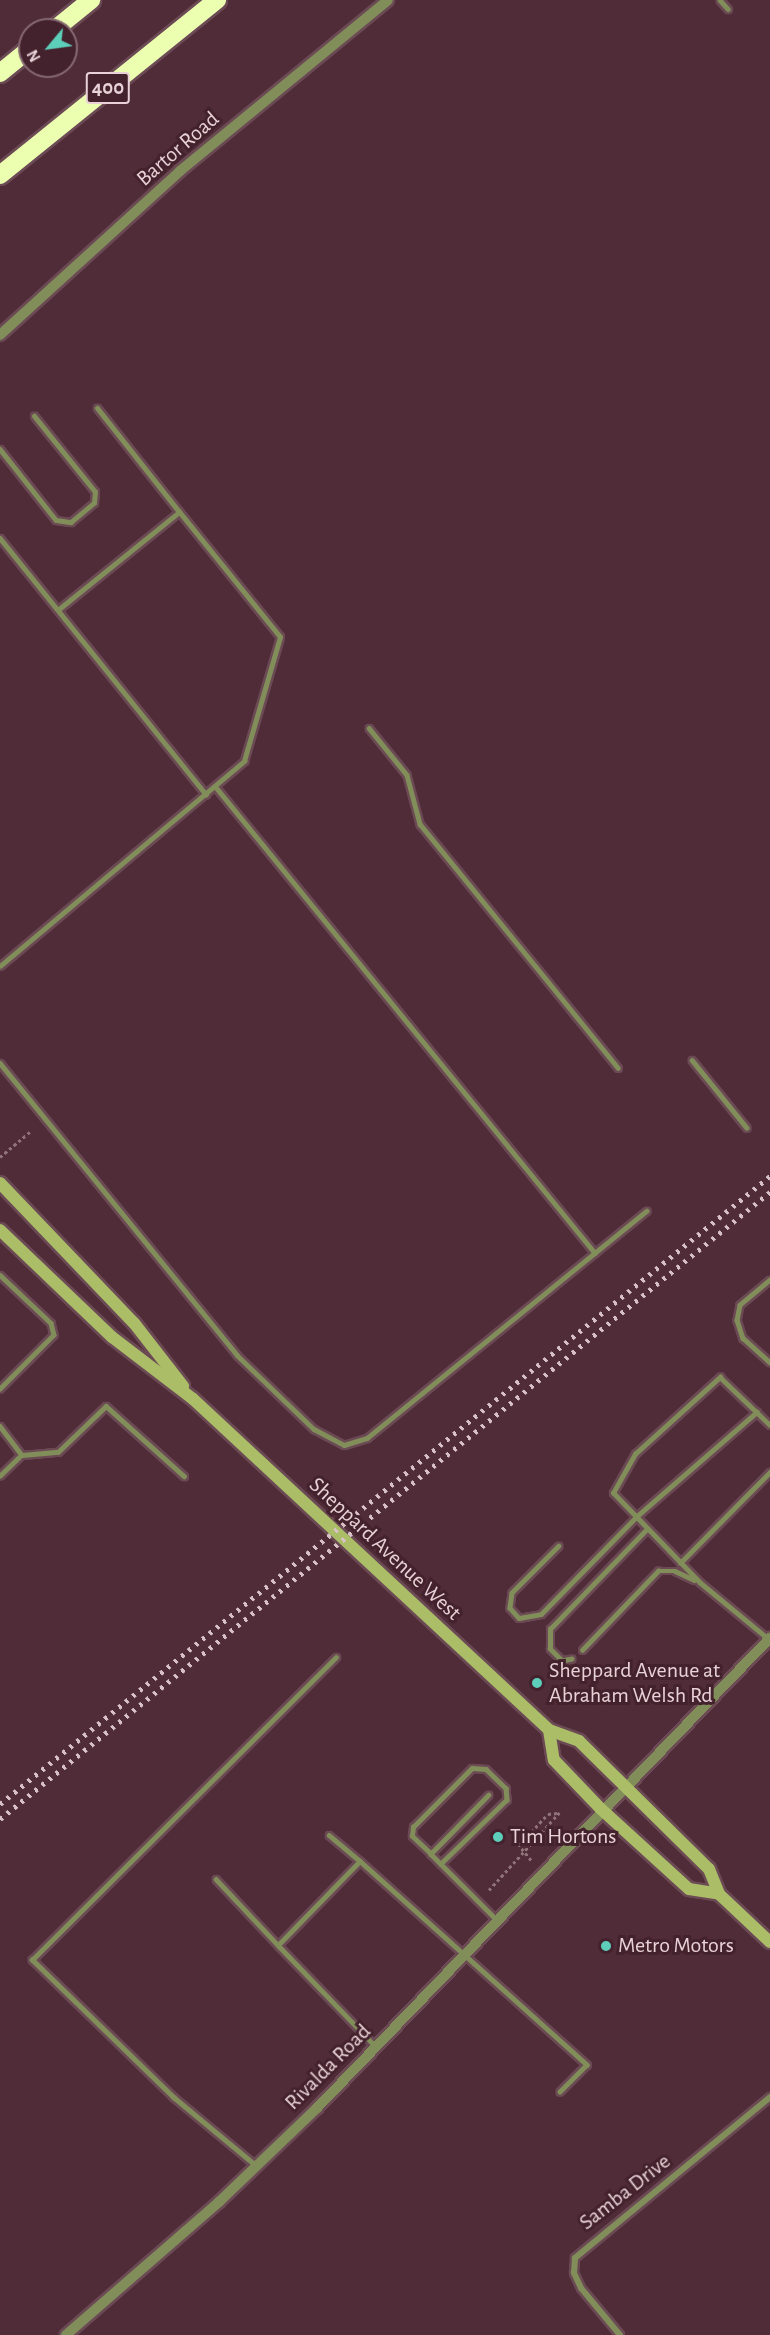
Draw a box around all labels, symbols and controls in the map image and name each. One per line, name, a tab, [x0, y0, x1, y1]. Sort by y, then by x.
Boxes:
north arrow	[18, 18, 78, 78]
text: N	[24, 47, 44, 65]
road number: 400	[86, 70, 130, 106]
street label: Bartor Road	[131, 106, 225, 192]
street label: Sheppard Avenue West	[304, 1472, 466, 1626]
place label: Sheppard Avenue at Abraham Welsh Rd	[549, 1657, 720, 1708]
marker: Sheppard Avenue at Abraham Welsh Rd	[530, 1676, 544, 1690]
place label: Tim Hortons	[510, 1824, 616, 1850]
marker: Tim Hortons	[491, 1830, 505, 1844]
place label: Metro Motors	[618, 1933, 734, 1959]
marker: Metro Motors	[599, 1939, 613, 1953]
street label: Rivalda Road	[279, 2018, 377, 2116]
street label: Samba Drive	[574, 2148, 676, 2236]

